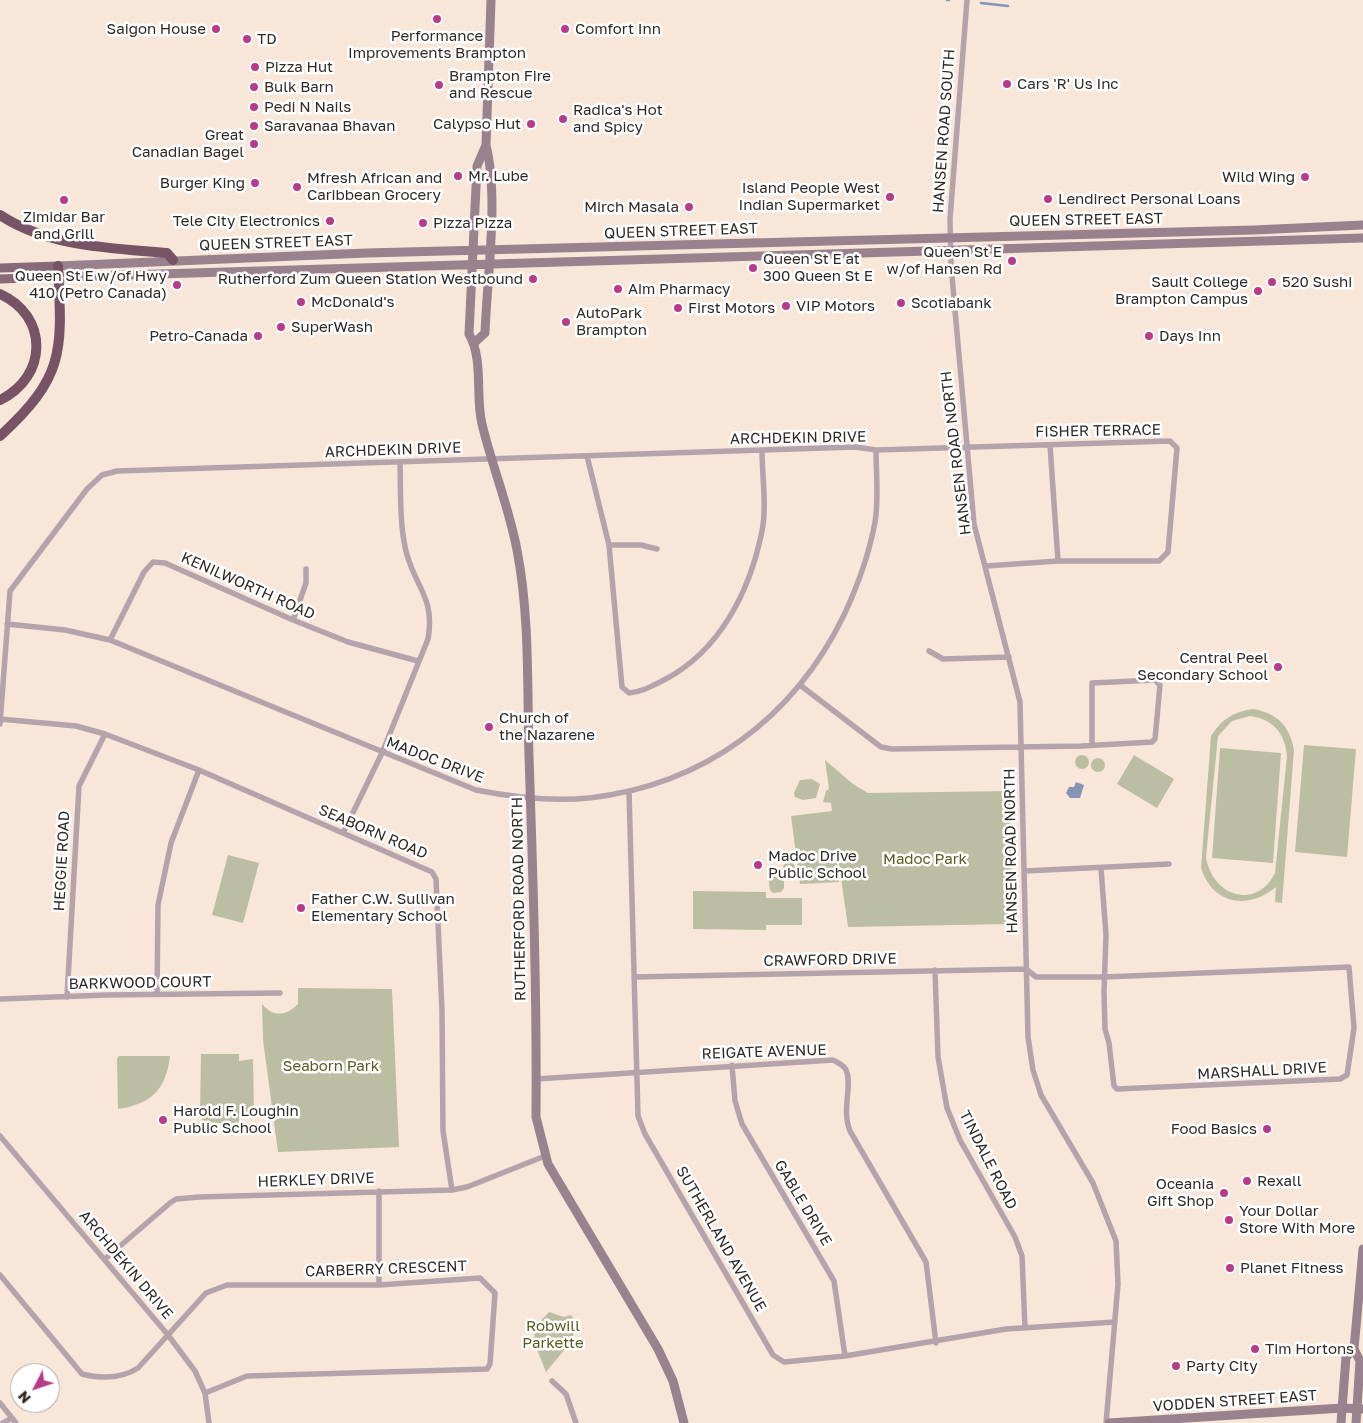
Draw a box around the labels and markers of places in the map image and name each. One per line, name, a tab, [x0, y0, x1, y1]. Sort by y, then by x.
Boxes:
marker: Performance Improvements Brampton	[431, 13, 443, 25]
place label: Saigon House	[107, 20, 206, 38]
place label: Comfort Inn	[575, 20, 661, 38]
marker: Saigon House	[210, 23, 222, 35]
marker: Comfort Inn	[559, 23, 571, 35]
place label: Performance Improvements Brampton	[348, 27, 526, 62]
place label: TD	[257, 30, 277, 48]
marker: TD	[241, 33, 253, 45]
place label: Pizza Hut	[265, 58, 333, 76]
marker: Pizza Hut	[249, 61, 261, 73]
place label: Brampton Fire and Rescue	[449, 67, 551, 102]
place label: Cars 'R' Us Inc	[1017, 75, 1119, 93]
place label: Bulk Barn	[264, 78, 334, 96]
marker: Cars 'R' Us Inc	[1001, 78, 1013, 90]
marker: Brampton Fire and Rescue	[433, 79, 445, 91]
marker: Bulk Barn	[248, 81, 260, 93]
place label: Pedi N Nails	[264, 98, 351, 116]
marker: Pedi N Nails	[248, 101, 260, 113]
place label: Radica's Hot and Spicy	[573, 101, 663, 136]
marker: Radica's Hot and Spicy	[557, 113, 569, 125]
place label: Calypso Hut	[433, 115, 521, 133]
place label: Saravanaa Bhavan	[264, 117, 395, 135]
marker: Calypso Hut	[525, 118, 537, 130]
marker: Saravanaa Bhavan	[248, 120, 260, 132]
place label: Great Canadian Bagel	[132, 126, 244, 161]
marker: Great Canadian Bagel	[248, 138, 260, 150]
place label: Mr. Lube	[468, 167, 528, 185]
place label: Wild Wing	[1222, 168, 1295, 186]
place label: Mfresh African and Caribbean Grocery	[307, 169, 442, 204]
marker: Mr. Lube	[452, 170, 464, 182]
marker: Wild Wing	[1299, 171, 1311, 183]
place label: Burger King	[160, 174, 245, 192]
marker: Burger King	[249, 177, 261, 189]
place label: Island People West Indian Supermarket	[738, 179, 880, 214]
marker: Mfresh African and Caribbean Grocery	[291, 181, 303, 193]
place label: Lendirect Personal Loans	[1058, 190, 1240, 208]
marker: Island People West Indian Supermarket	[884, 191, 896, 203]
marker: Lendirect Personal Loans	[1042, 193, 1054, 205]
marker: Zimidar Bar and Grill	[58, 194, 70, 206]
place label: Mirch Masala	[584, 198, 679, 216]
marker: Mirch Masala	[683, 201, 695, 213]
place label: Zimidar Bar and Grill	[23, 208, 105, 243]
place label: Tele City Electronics	[173, 212, 320, 230]
place label: Pizza Pizza	[433, 214, 512, 232]
marker: Tele City Electronics	[324, 215, 336, 227]
marker: Pizza Pizza	[417, 217, 429, 229]
place label: Queen St E w/of Hansen Rd	[887, 243, 1002, 278]
place label: Queen St E at 300 Queen St E	[763, 250, 873, 285]
marker: Queen St E w/of Hansen Rd	[1006, 255, 1018, 267]
marker: Queen St E at 300 Queen St E	[747, 262, 759, 274]
place label: Queen St E w/of Hwy 410 (Petro Canada)	[15, 267, 167, 302]
place label: Rutherford Zum Queen Station Westbound	[218, 270, 523, 288]
marker: Rutherford Zum Queen Station Westbound	[527, 273, 539, 285]
place label: Sault College Brampton Campus	[1115, 273, 1248, 308]
place label: 520 Sushi	[1282, 273, 1352, 291]
marker: 520 Sushi	[1266, 276, 1278, 288]
marker: Queen St E w/of Hwy 410 (Petro Canada)	[171, 279, 183, 291]
place label: Aim Pharmacy	[628, 280, 730, 298]
marker: Aim Pharmacy	[612, 283, 624, 295]
marker: Sault College Brampton Campus	[1252, 285, 1264, 297]
place label: McDonald's	[311, 293, 394, 311]
place label: Scotiabank	[911, 294, 992, 312]
marker: McDonald's	[295, 296, 307, 308]
place label: VIP Motors	[796, 297, 875, 315]
marker: Scotiabank	[895, 297, 907, 309]
place label: First Motors	[688, 299, 775, 317]
marker: VIP Motors	[780, 300, 792, 312]
marker: First Motors	[672, 302, 684, 314]
place label: AutoPark Brampton	[576, 304, 647, 339]
marker: AutoPark Brampton	[560, 316, 572, 328]
place label: SuperWash	[291, 318, 373, 336]
marker: SuperWash	[275, 321, 287, 333]
place label: Petro-Canada	[149, 327, 248, 345]
place label: Days Inn	[1159, 327, 1221, 345]
marker: Petro-Canada	[252, 330, 264, 342]
marker: Days Inn	[1143, 330, 1155, 342]
place label: Central Peel Secondary School	[1137, 649, 1268, 684]
marker: Central Peel Secondary School	[1272, 661, 1284, 673]
place label: Church of the Nazarene	[499, 709, 595, 744]
marker: Church of the Nazarene	[483, 721, 495, 733]
place label: Madoc Drive Public School	[768, 847, 867, 882]
marker: Madoc Drive Public School	[752, 859, 764, 871]
place label: Father C.W. Sullivan Elementary School	[311, 890, 455, 925]
marker: Father C.W. Sullivan Elementary School	[295, 902, 307, 914]
place label: Harold F. Loughin Public School	[173, 1102, 299, 1137]
marker: Harold F. Loughin Public School	[157, 1114, 169, 1126]
place label: Food Basics	[1171, 1120, 1257, 1138]
marker: Food Basics	[1261, 1123, 1273, 1135]
place label: Rexall	[1257, 1172, 1302, 1190]
place label: Oceania Gift Shop	[1147, 1175, 1214, 1210]
marker: Rexall	[1241, 1175, 1253, 1187]
marker: Oceania Gift Shop	[1218, 1187, 1230, 1199]
place label: Your Dollar Store With More	[1239, 1202, 1355, 1237]
marker: Your Dollar Store With More	[1223, 1214, 1235, 1226]
place label: Planet Fitness	[1240, 1259, 1344, 1277]
marker: Planet Fitness	[1224, 1262, 1236, 1274]
place label: Tim Hortons	[1265, 1340, 1354, 1358]
marker: Tim Hortons	[1249, 1343, 1261, 1355]
place label: Party City	[1186, 1357, 1258, 1375]
marker: Party City	[1170, 1360, 1182, 1372]

